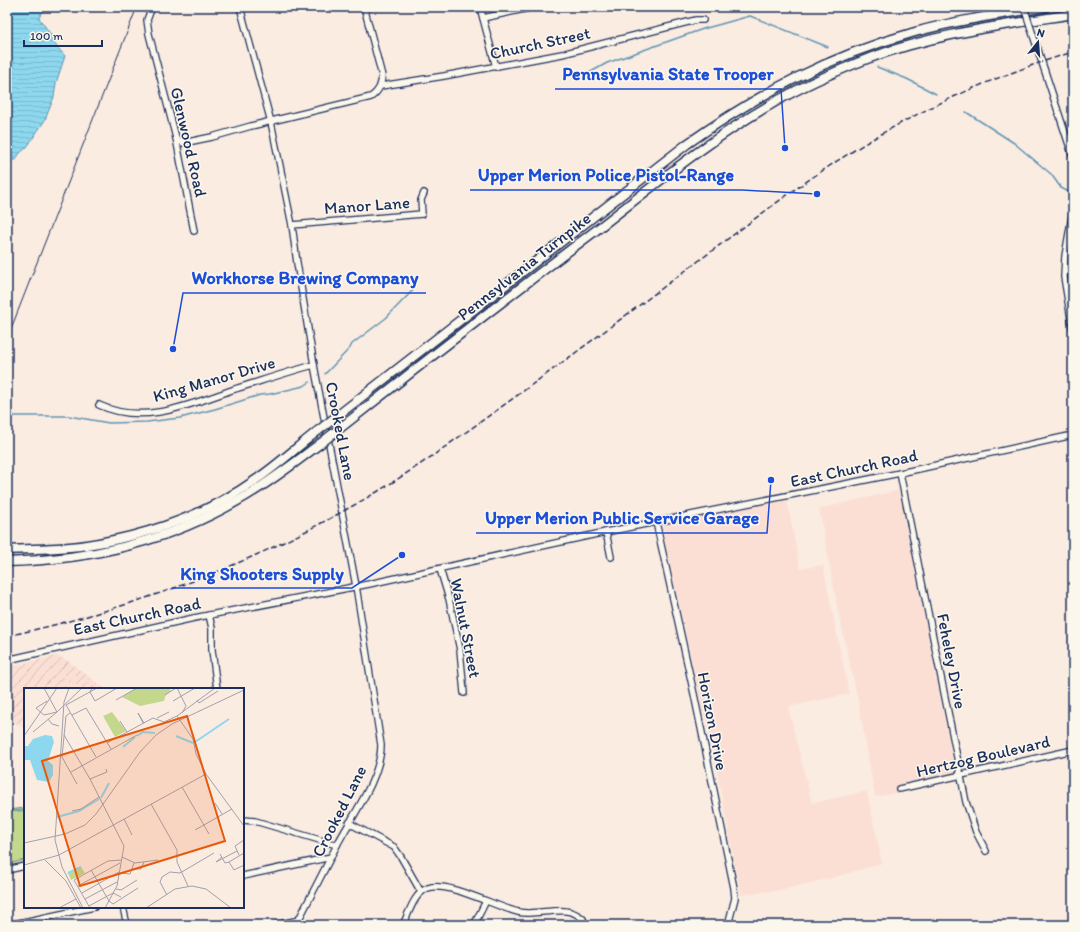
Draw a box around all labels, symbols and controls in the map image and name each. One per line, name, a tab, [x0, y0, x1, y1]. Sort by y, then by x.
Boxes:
scale bar	[24, 22, 102, 48]
north arrow	[1018, 22, 1058, 62]
street label: Church Street	[488, 23, 592, 63]
text: N	[1035, 26, 1046, 40]
text: 100 m	[30, 29, 63, 43]
callout: Pennsylvania State Trooper	[555, 59, 781, 89]
text: Pennsylvania State Trooper	[562, 63, 775, 85]
street label: Glenwood Road	[167, 85, 211, 199]
callout: Upper Merion Police Pistol-Range	[470, 160, 742, 190]
text: Upper Merion Police Pistol-Range	[478, 164, 735, 186]
street label: Manor Lane	[323, 192, 411, 218]
street label: Pennsylvania Turnpike	[453, 208, 595, 324]
callout: Workhorse Brewing Company	[183, 263, 426, 293]
text: Workhorse Brewing Company	[192, 267, 419, 289]
street label: King Manor Drive	[151, 352, 277, 406]
street label: Crooked Lane	[322, 380, 360, 482]
street label: East Church Road	[788, 445, 920, 491]
callout: Upper Merion Public Service Garage	[476, 503, 767, 533]
text: Upper Merion Public Service Garage	[485, 507, 759, 529]
callout: King Shooters Supply	[172, 558, 352, 588]
text: King Shooters Supply	[180, 563, 344, 585]
street label: Walnut Street	[447, 576, 485, 680]
street label: East Church Road	[71, 593, 203, 639]
street label: Feheley Drive	[933, 612, 971, 710]
street label: Horizon Drive	[694, 670, 732, 772]
inset map	[24, 688, 244, 908]
street label: Hertzog Boulevard	[914, 731, 1052, 781]
street label: Crooked Lane	[307, 762, 371, 860]

